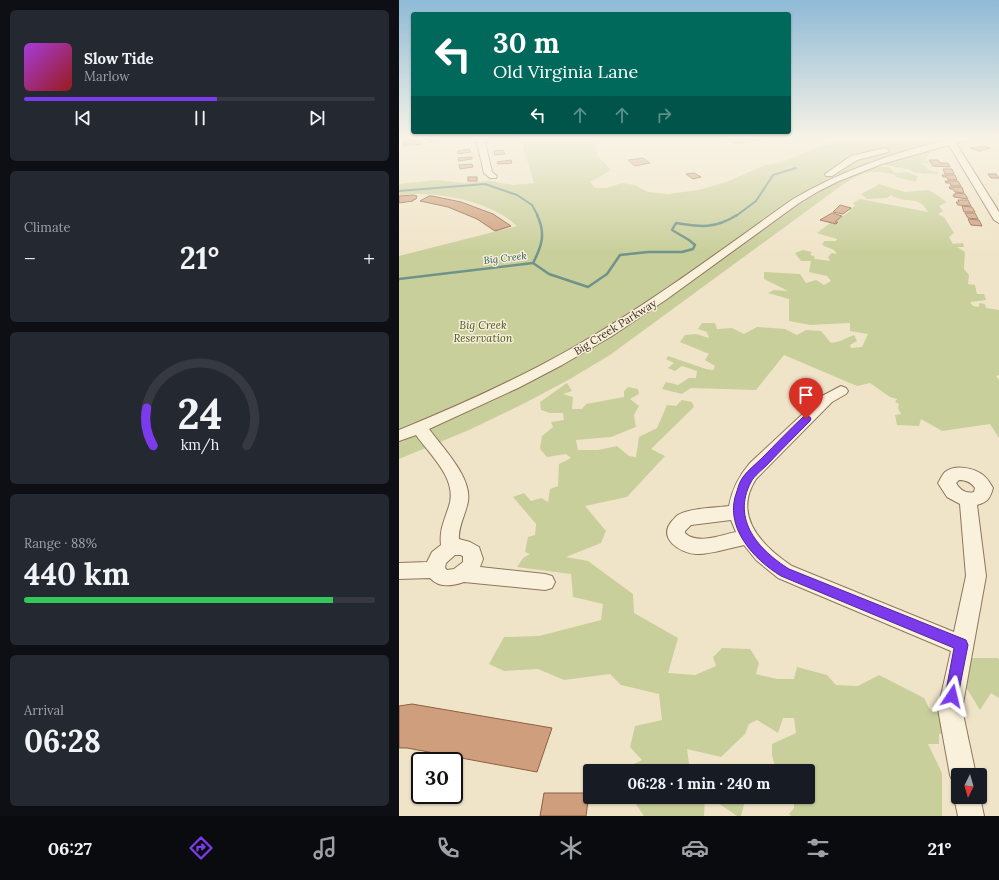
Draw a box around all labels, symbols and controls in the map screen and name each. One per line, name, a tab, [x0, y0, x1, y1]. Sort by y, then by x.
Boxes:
text: 30 m	[493, 25, 560, 61]
icon: left	[427, 28, 479, 80]
text: Slow Tide	[84, 49, 154, 68]
text: Old Virginia Lane	[493, 60, 638, 83]
text: Marlow	[84, 68, 130, 85]
icon: left	[527, 104, 549, 126]
icon: ahead	[569, 104, 591, 126]
icon: ahead	[611, 104, 633, 126]
icon: right	[653, 104, 675, 126]
icon: previous	[72, 107, 94, 129]
icon: pause	[189, 107, 211, 129]
icon: next	[306, 107, 328, 129]
text: Climate	[24, 219, 71, 236]
text: 21°	[180, 239, 219, 277]
text: −	[24, 244, 36, 272]
text: +	[363, 244, 375, 272]
water label: Big Creek	[483, 249, 527, 267]
street label: Big Creek Parkway	[571, 296, 659, 358]
park label: Big Creek Reservation	[454, 318, 513, 345]
pin	[789, 378, 823, 419]
icon: arrive	[795, 384, 817, 406]
text: 24	[177, 387, 222, 440]
text: km/h	[180, 436, 219, 455]
text: Range · 88%	[24, 535, 97, 552]
text: 440 km	[24, 555, 130, 593]
position arrow	[931, 675, 973, 717]
text: Arrival	[24, 702, 64, 719]
text: 06:28	[24, 722, 101, 760]
speed limit sign: 30	[411, 752, 463, 804]
north arrow	[951, 768, 987, 804]
map controls	[951, 768, 987, 804]
text: 06:28 · 1 min · 240 m	[628, 774, 770, 793]
icon: directions	[187, 834, 215, 862]
icon: music	[311, 834, 339, 862]
icon: phone	[434, 834, 462, 862]
icon: climate	[557, 834, 585, 862]
icon: car	[681, 834, 709, 862]
icon: filters	[804, 834, 832, 862]
text: 06:27	[48, 837, 92, 860]
text: 21°	[928, 837, 951, 860]

